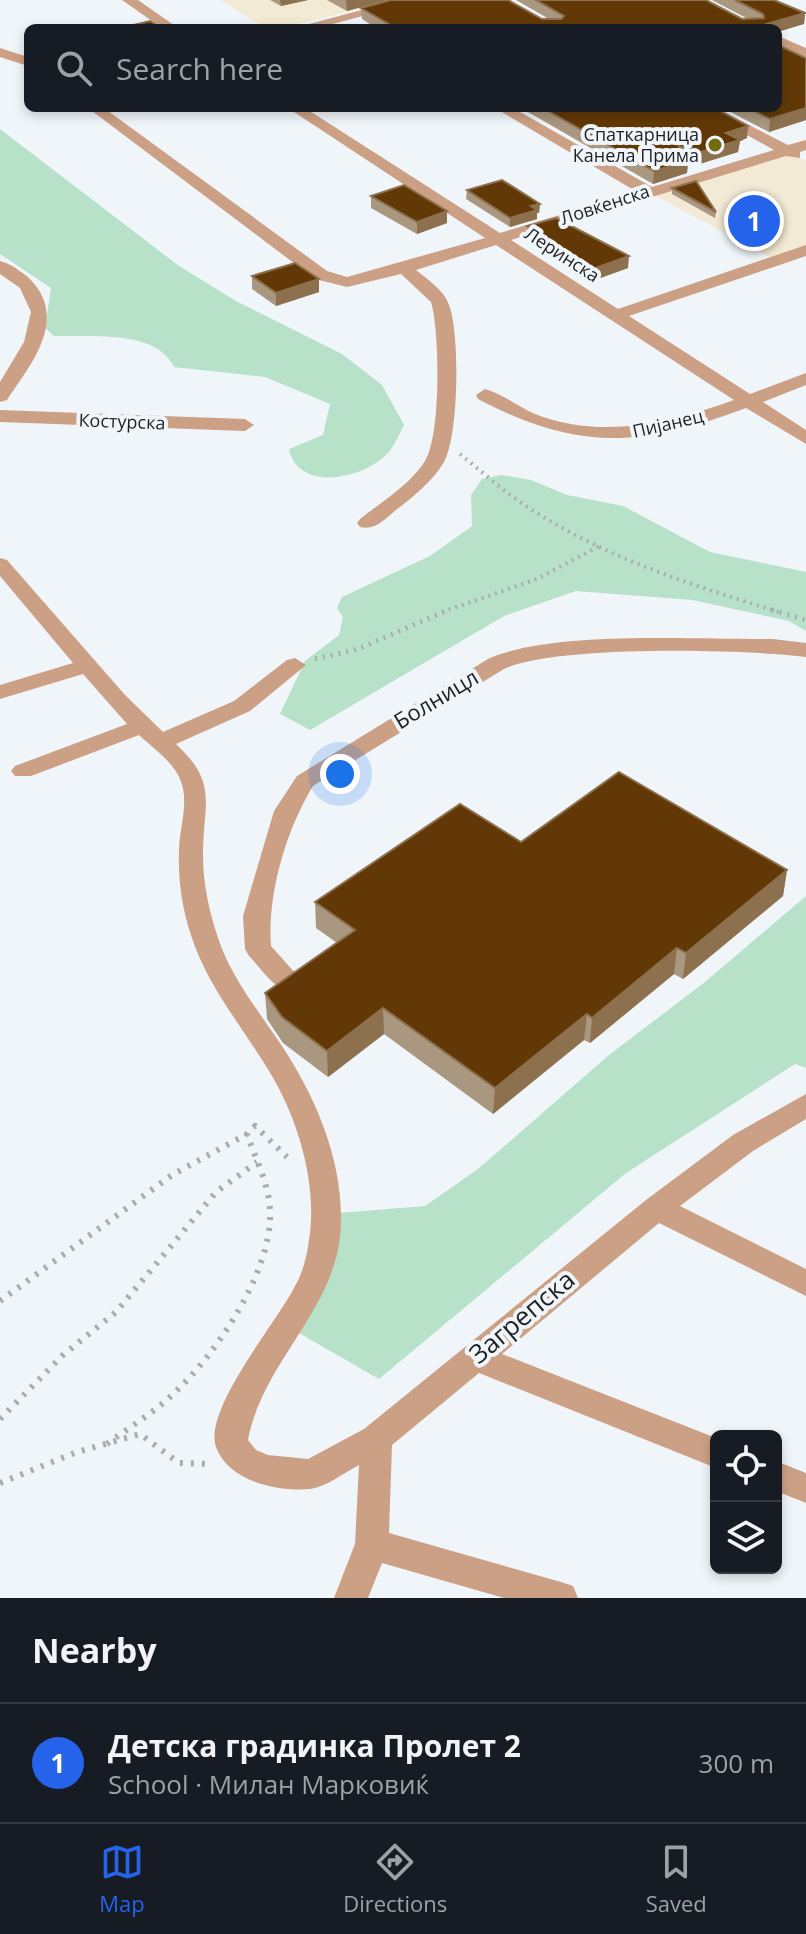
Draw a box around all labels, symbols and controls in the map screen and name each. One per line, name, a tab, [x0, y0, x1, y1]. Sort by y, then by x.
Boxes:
search box	[24, 24, 782, 112]
icon: search	[52, 46, 96, 90]
text: Search here	[116, 48, 283, 89]
place label: Спаткарница Канела Прима	[573, 122, 699, 167]
marker: Спаткарница Канела Прима	[706, 136, 724, 154]
street label: Ловќенска	[557, 178, 652, 230]
pin: 1	[728, 191, 780, 251]
street label: Леринска	[521, 221, 605, 287]
street label: Пијанец	[630, 403, 705, 443]
street label: Костурска	[78, 407, 166, 435]
street label: Болницл	[388, 661, 483, 735]
your location	[320, 754, 360, 794]
street label: Загрепска	[461, 1261, 582, 1371]
map controls	[710, 1430, 782, 1574]
button: locate	[710, 1430, 782, 1502]
button: layers	[710, 1502, 782, 1574]
text: Nearby	[32, 1627, 157, 1673]
text: Детска градинка Пролет 2	[108, 1725, 521, 1766]
text: 1	[51, 1745, 65, 1781]
text: 300 m	[699, 1745, 774, 1781]
text: School · Милан Марковиќ	[108, 1766, 429, 1802]
tab: Map	[99, 1840, 145, 1918]
tab: Directions	[343, 1840, 447, 1918]
tab: Saved	[646, 1840, 707, 1918]

